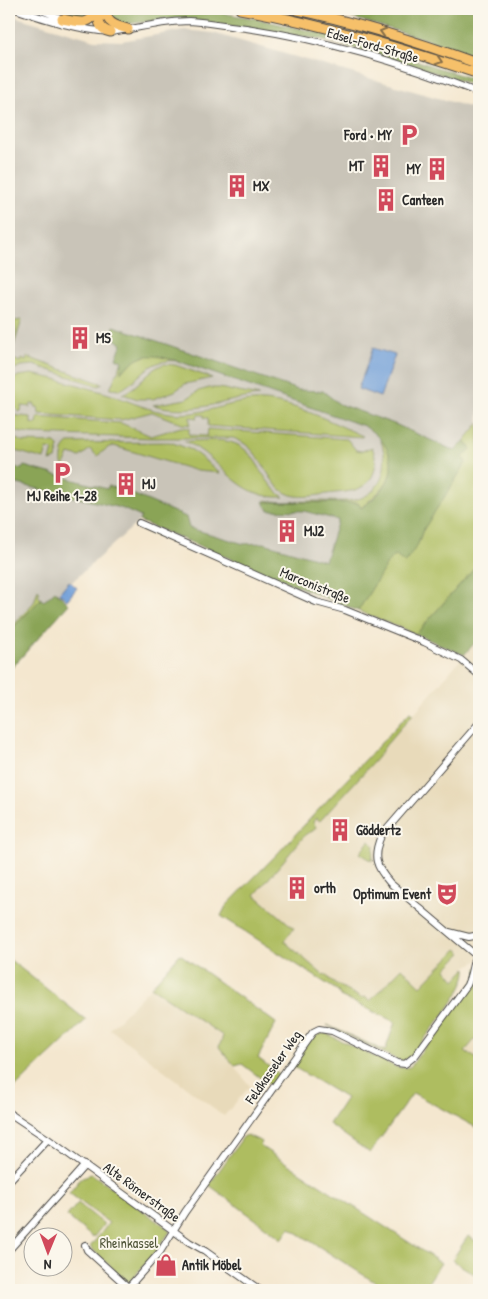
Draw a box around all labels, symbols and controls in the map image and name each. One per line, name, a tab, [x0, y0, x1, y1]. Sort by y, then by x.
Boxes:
street label: Edsel-Ford-Straße	[325, 22, 422, 68]
one-way arrow	[380, 27, 388, 37]
one-way arrow	[435, 55, 443, 65]
parking icon: Ford • MY	[396, 122, 422, 148]
place label: Ford • MY	[343, 125, 393, 144]
building icon: MT	[368, 153, 394, 179]
place label: MT	[349, 156, 364, 175]
building icon: MY	[424, 156, 450, 182]
place label: MY	[406, 159, 422, 178]
building icon: MX	[224, 173, 250, 199]
place label: MX	[253, 176, 270, 195]
building icon: Canteen	[373, 187, 399, 213]
place label: Canteen	[402, 190, 444, 209]
building icon: MS	[67, 325, 93, 351]
place label: MS	[96, 328, 111, 347]
parking icon: MJ Reihe 1-28	[49, 460, 75, 486]
building icon: MJ	[113, 471, 139, 497]
place label: MJ	[142, 474, 156, 493]
place label: MJ Reihe 1-28	[27, 486, 97, 505]
building icon: MJ2	[274, 518, 300, 544]
place label: MJ2	[304, 521, 325, 540]
street label: Marconistraße	[277, 562, 353, 608]
building icon: Göddertz	[327, 817, 353, 843]
place label: Göddertz	[356, 820, 401, 839]
building icon: orth	[284, 875, 310, 901]
place label: orth	[314, 878, 336, 897]
theatre icon: Optimum Event	[434, 881, 460, 907]
place label: Optimum Event	[353, 884, 432, 905]
street label: Feldkasseler Weg	[240, 1026, 306, 1109]
street label: Alte Römerstraße	[99, 1157, 185, 1227]
north arrow	[22, 1226, 72, 1276]
park label: Rheinkassel	[100, 1233, 159, 1252]
shop icon: Antik Möbel	[153, 1252, 179, 1278]
place label: Antik Möbel	[182, 1255, 241, 1274]
text: N	[43, 1256, 52, 1275]

